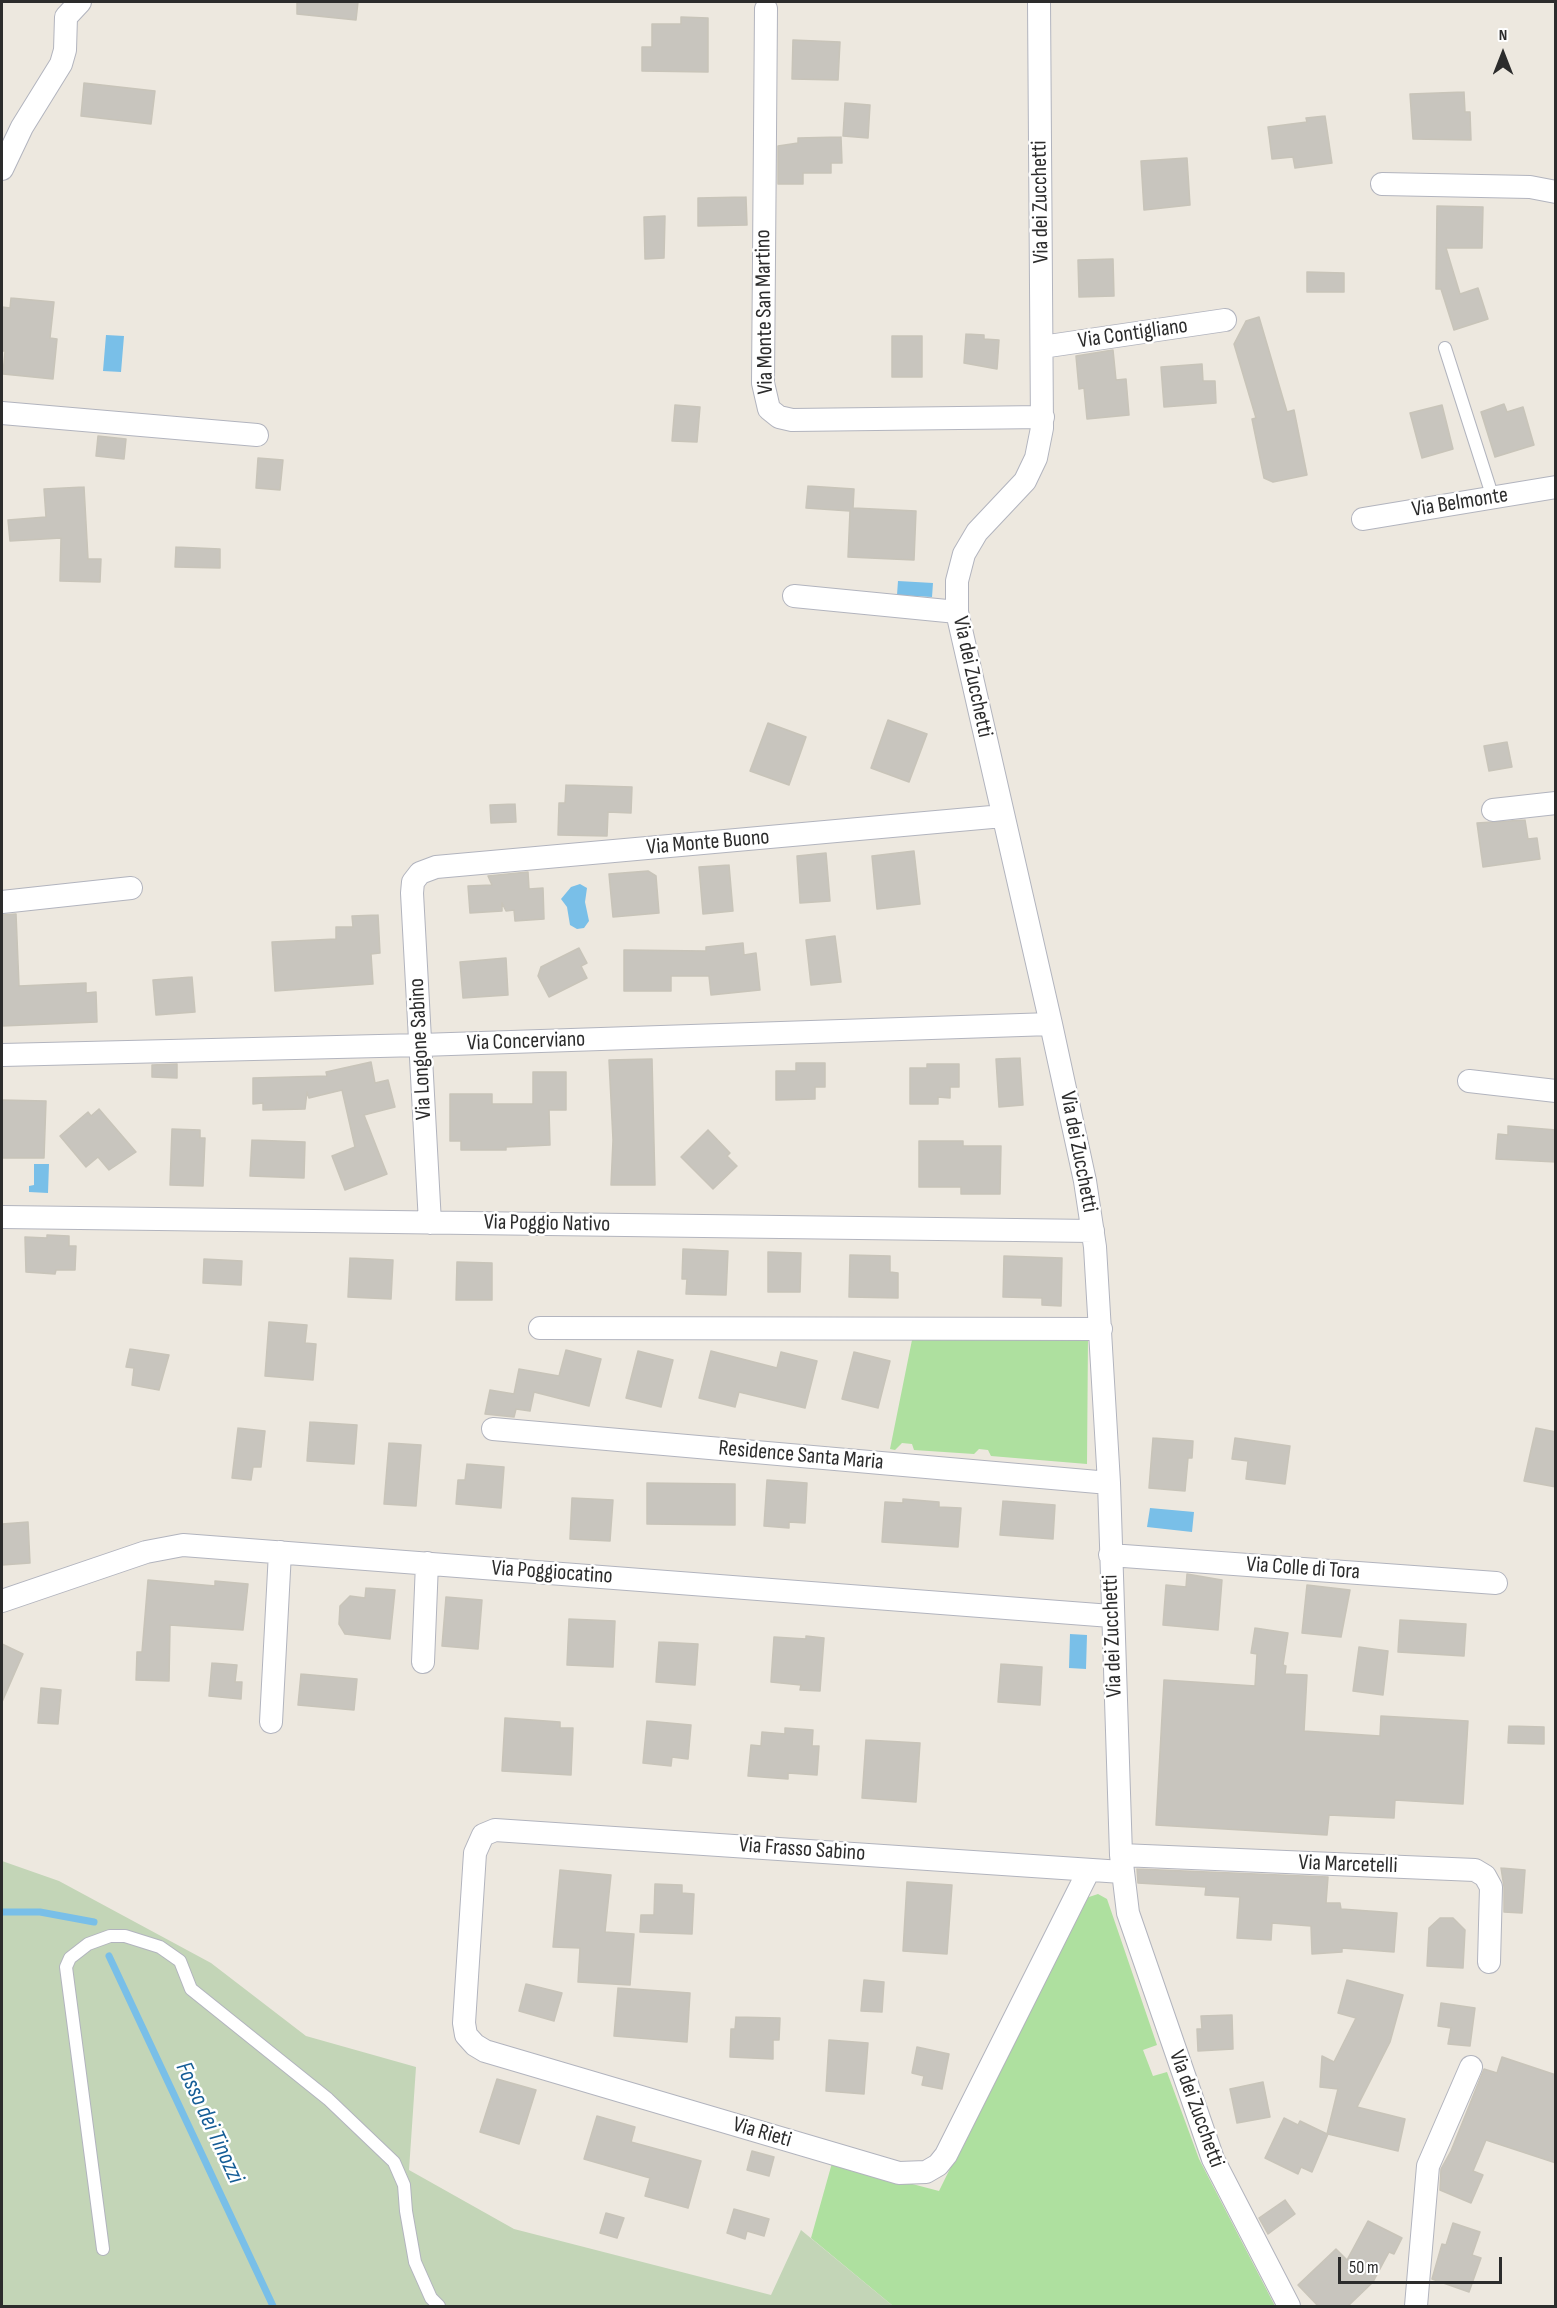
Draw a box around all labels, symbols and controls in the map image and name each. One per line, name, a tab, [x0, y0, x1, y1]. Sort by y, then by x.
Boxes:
north arrow	[1473, 24, 1533, 84]
text: N	[1499, 26, 1507, 45]
street label: Via dei Zucchetti	[1027, 140, 1055, 264]
street label: Via Monte San Martino	[750, 229, 780, 395]
street label: Via Contigliano	[1077, 313, 1189, 355]
street label: Via Belmonte	[1410, 482, 1510, 524]
street label: Via dei Zucchetti	[946, 614, 998, 740]
street label: Via Monte Buono	[645, 824, 771, 862]
street label: Via Longone Sabino	[404, 978, 438, 1120]
street label: Via Concerviano	[466, 1027, 586, 1057]
street label: Via dei Zucchetti	[1053, 1089, 1103, 1215]
street label: Via Poggio Nativo	[484, 1210, 610, 1238]
street label: Residence Santa Maria	[717, 1436, 885, 1476]
street label: Via Colle di Tora	[1245, 1552, 1361, 1586]
street label: Via Poggiocatino	[491, 1556, 613, 1590]
street label: Via dei Zucchetti	[1098, 1574, 1128, 1698]
street label: Via Frasso Sabino	[738, 1832, 866, 1868]
street label: Via Marcetelli	[1298, 1850, 1398, 1880]
street label: Via dei Zucchetti	[1163, 2047, 1229, 2171]
water label: Fosso dei Tinozzi	[168, 2058, 250, 2188]
street label: Via Rieti	[730, 2112, 794, 2154]
scale bar	[1341, 2245, 1504, 2283]
text: 50 m	[1349, 2257, 1379, 2278]

